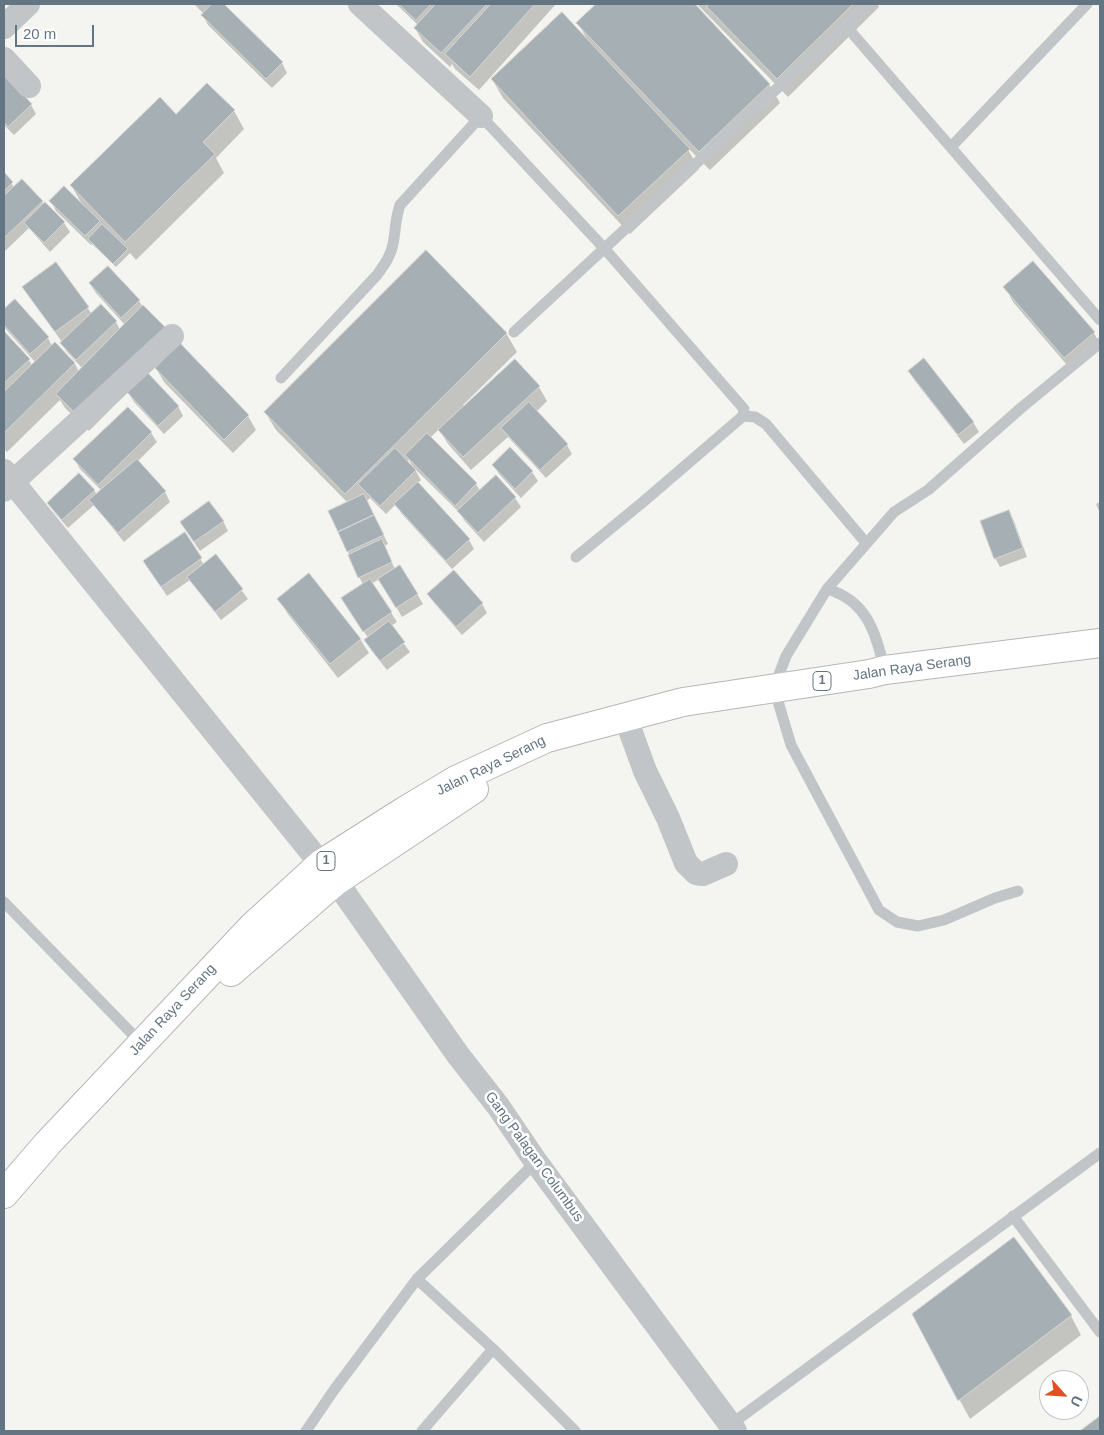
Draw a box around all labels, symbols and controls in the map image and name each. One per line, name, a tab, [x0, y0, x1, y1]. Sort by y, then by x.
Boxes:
scale bar	[18, 15, 96, 47]
text: 20 m	[23, 25, 56, 42]
street label: Jalan Raya Serang	[852, 651, 972, 685]
road number: 1	[813, 671, 831, 690]
street label: Jalan Raya Serang	[434, 732, 548, 800]
road number: 1	[317, 851, 335, 870]
street label: Jalan Raya Serang	[126, 961, 220, 1059]
street label: Gang Palagan Columbus	[481, 1089, 587, 1225]
north arrow	[1039, 1370, 1089, 1420]
text: U	[1067, 1393, 1086, 1409]

